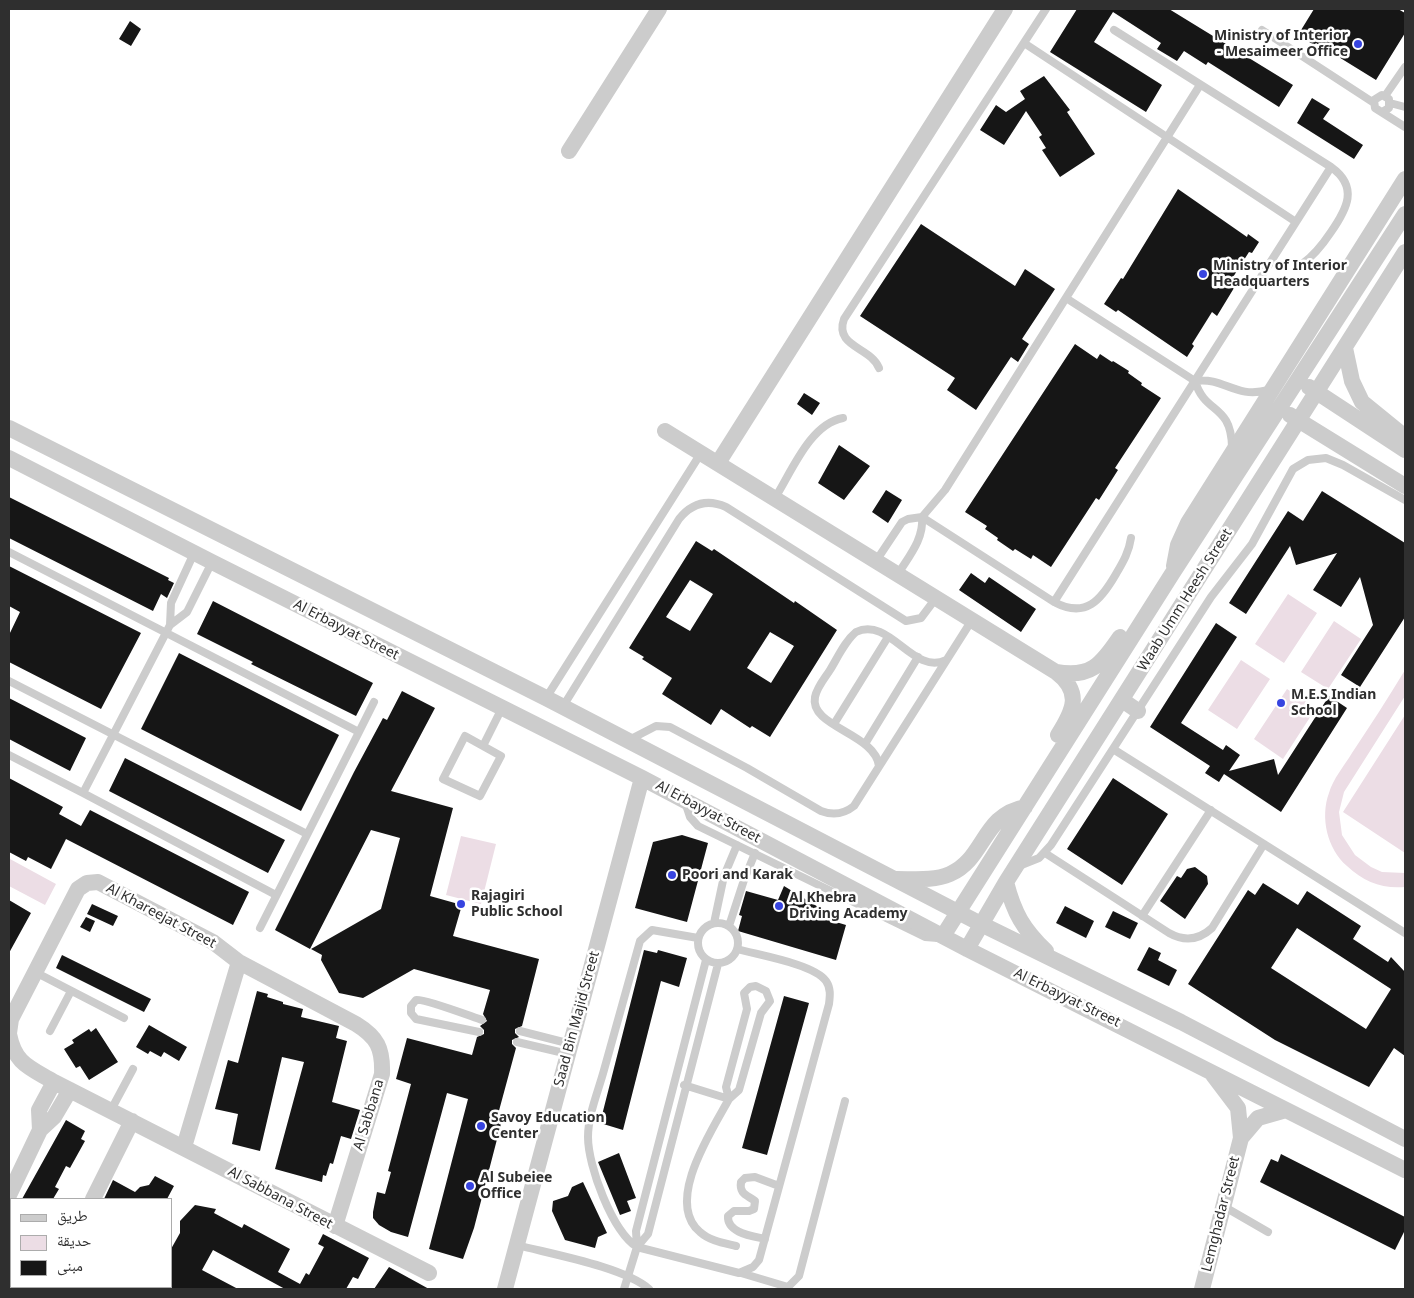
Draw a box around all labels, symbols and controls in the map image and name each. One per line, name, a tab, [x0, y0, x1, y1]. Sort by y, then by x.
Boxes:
place label: Ministry of Interior - Mesaimeer Office	[1214, 28, 1348, 60]
marker: Ministry of Interior - Mesaimeer Office	[1352, 38, 1364, 50]
place label: Ministry of Interior Headquarters	[1213, 258, 1347, 290]
marker: Ministry of Interior Headquarters	[1197, 268, 1209, 280]
street label: Waab Umm Heesh Street	[1134, 526, 1236, 674]
street label: Al Erbayyat Street	[290, 596, 402, 664]
place label: M.E.S Indian School	[1291, 687, 1376, 720]
marker: M.E.S Indian School	[1275, 697, 1287, 709]
street label: Al Erbayyat Street	[653, 777, 763, 847]
place label: Poori and Karak	[682, 867, 793, 883]
marker: Poori and Karak	[666, 869, 678, 881]
street label: Al Khareejat Street	[103, 880, 219, 952]
place label: Rajagiri Public School	[471, 888, 563, 920]
place label: Al Khebra Driving Academy	[789, 890, 908, 922]
marker: Rajagiri Public School	[455, 898, 467, 910]
marker: Al Khebra Driving Academy	[773, 900, 785, 912]
street label: Saad Bin Majid Street	[551, 949, 603, 1089]
street label: Al Erbayyat Street	[1011, 965, 1123, 1031]
street label: Al Sabbana	[350, 1077, 388, 1153]
place label: Savoy Education Center	[491, 1110, 605, 1142]
marker: Savoy Education Center	[475, 1120, 487, 1132]
street label: Lemghadar Street	[1199, 1155, 1243, 1273]
street label: Al Sabbana Street	[225, 1163, 335, 1233]
place label: Al Subeiee Office	[480, 1170, 552, 1202]
marker: Al Subeiee Office	[464, 1180, 476, 1192]
legend	[10, 1198, 172, 1288]
text: طريق	[57, 1205, 88, 1225]
text: حديقة	[57, 1230, 91, 1250]
text: مبنى	[57, 1255, 83, 1275]

